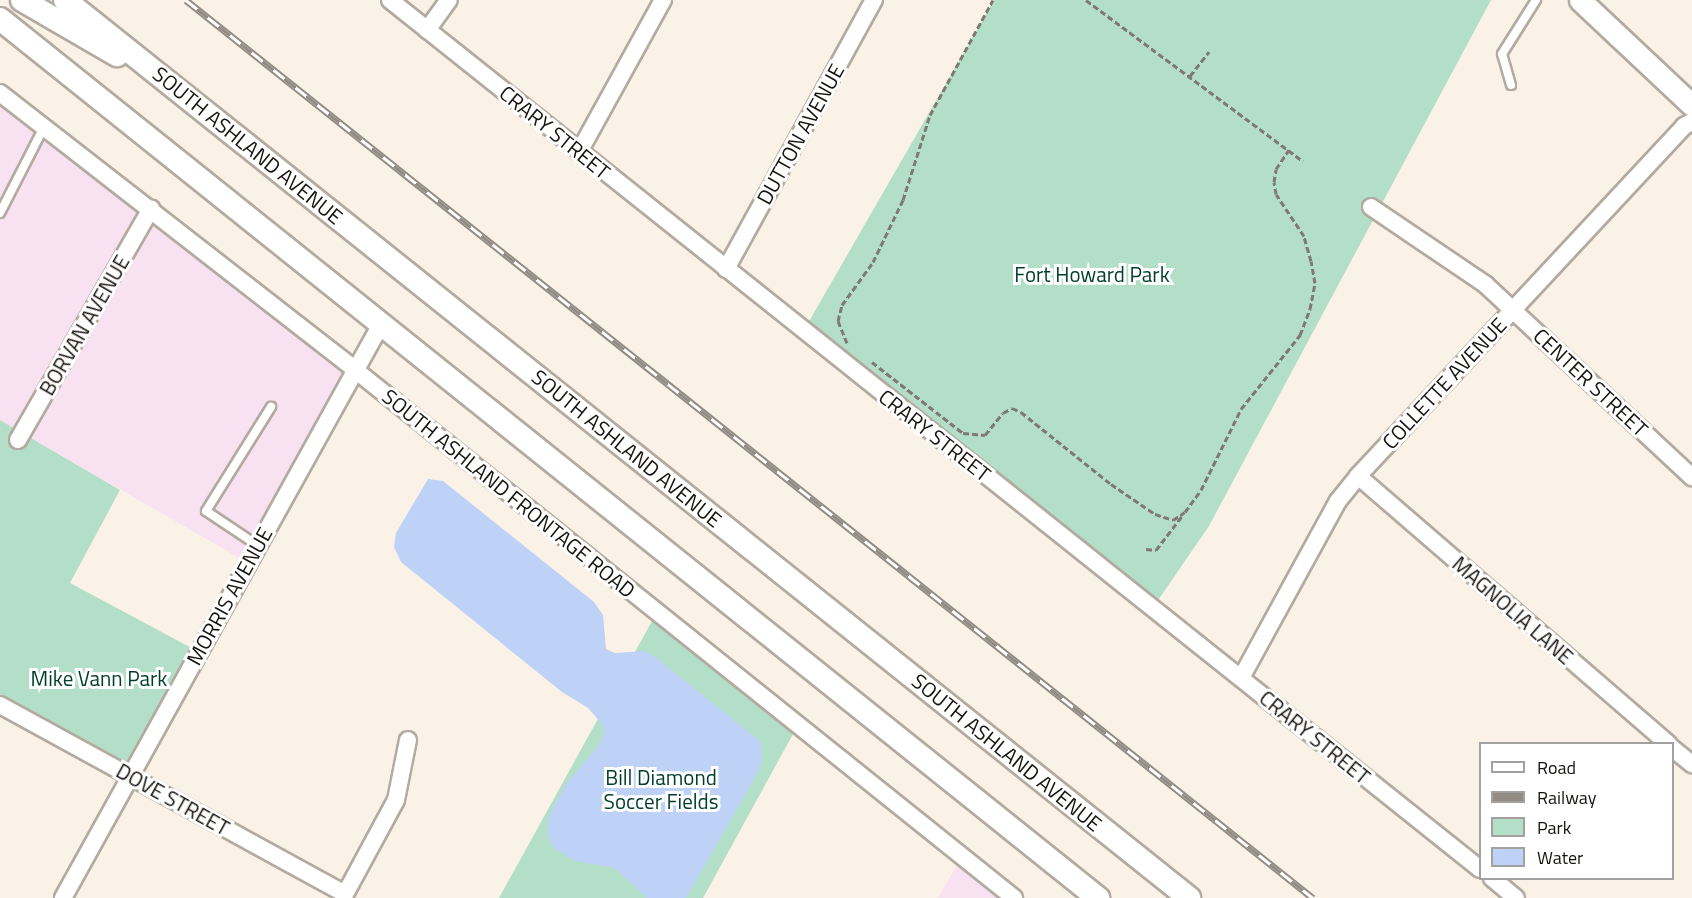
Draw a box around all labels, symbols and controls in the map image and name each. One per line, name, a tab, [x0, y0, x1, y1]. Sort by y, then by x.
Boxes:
street label: DUTTON AVENUE	[751, 59, 849, 209]
street label: SOUTH ASHLAND AVENUE	[148, 61, 348, 229]
street label: CRARY STREET	[495, 80, 615, 184]
street label: BORVAN AVENUE	[34, 250, 134, 400]
park label: Fort Howard Park	[1014, 261, 1170, 287]
street label: COLLETTE AVENUE	[1377, 312, 1511, 454]
street label: CENTER STREET	[1529, 323, 1653, 441]
street label: SOUTH ASHLAND AVENUE	[527, 364, 727, 532]
street label: SOUTH ASHLAND FRONTAGE ROAD	[378, 383, 640, 603]
street label: CRARY STREET	[874, 384, 996, 486]
street label: MORRIS AVENUE	[181, 523, 277, 669]
street label: MAGNOLIA LANE	[1448, 551, 1578, 669]
park label: Mike Vann Park	[31, 665, 167, 691]
street label: SOUTH ASHLAND AVENUE	[907, 668, 1107, 836]
street label: CRARY STREET	[1255, 685, 1375, 789]
legend	[1479, 742, 1674, 880]
text: Road	[1537, 754, 1576, 781]
street label: DOVE STREET	[112, 758, 234, 840]
park label: Bill Diamond Soccer Fields	[604, 764, 718, 814]
text: Railway	[1537, 784, 1596, 811]
text: Park	[1537, 814, 1571, 841]
text: Water	[1537, 844, 1583, 871]

